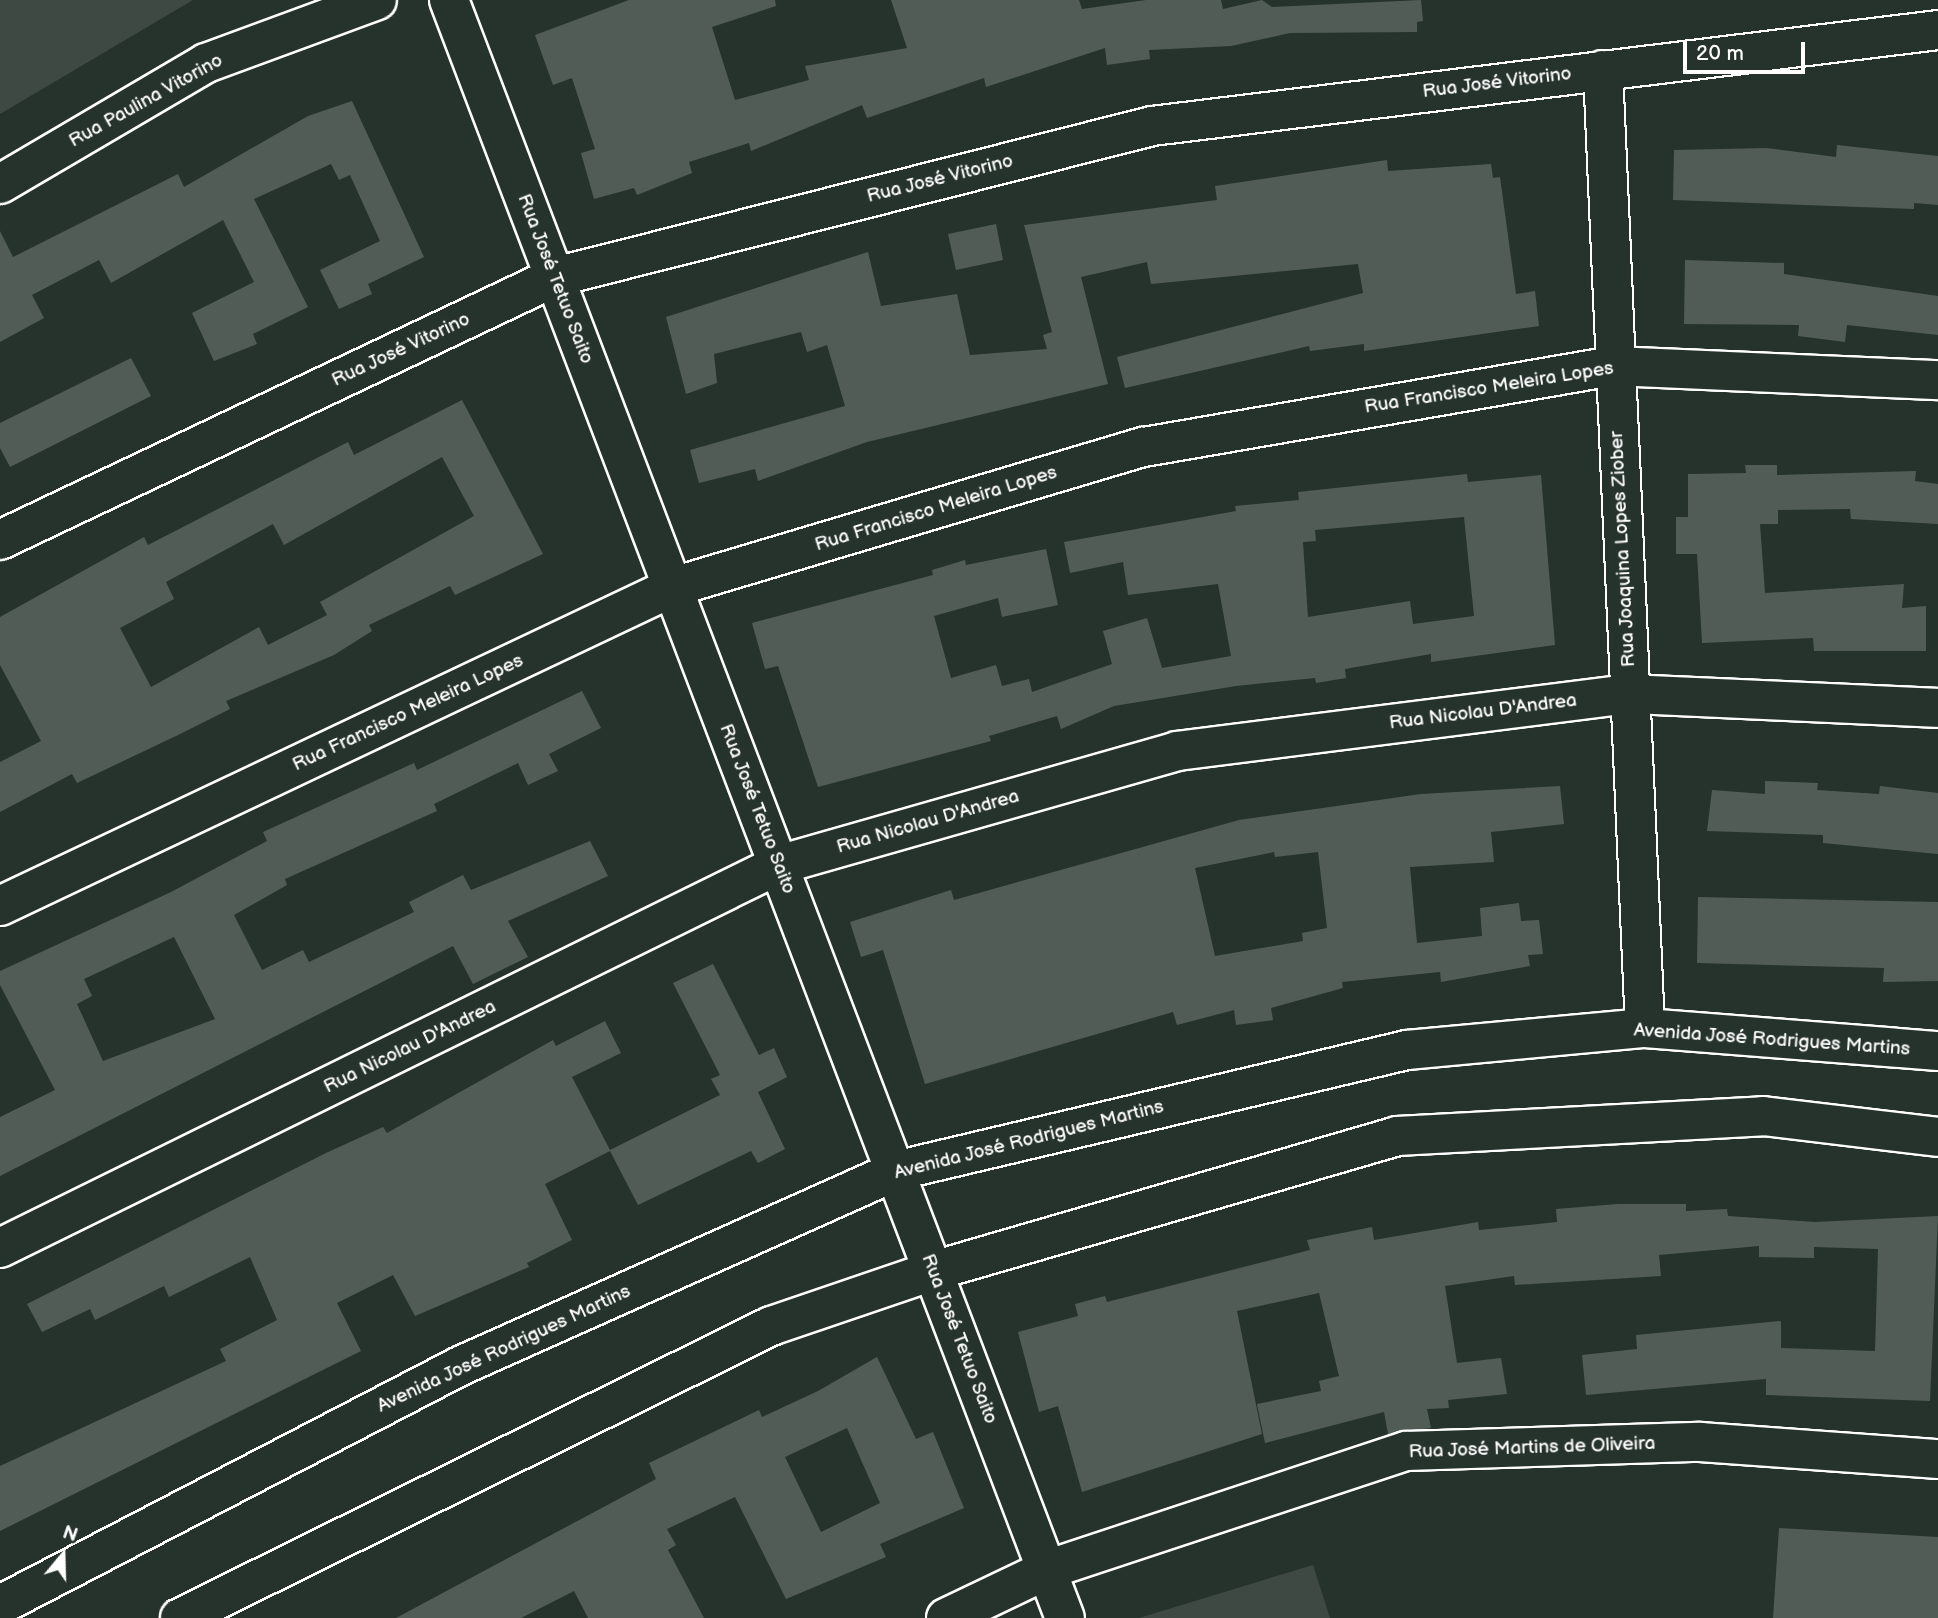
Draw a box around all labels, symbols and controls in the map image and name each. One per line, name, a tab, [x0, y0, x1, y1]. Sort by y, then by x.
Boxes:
scale bar	[1686, 28, 1808, 72]
text: 20 m	[1696, 41, 1744, 66]
street label: Rua Paulina Vitorino	[65, 49, 227, 153]
street label: Rua José Vitorino	[1421, 62, 1573, 104]
street label: Rua José Vitorino	[864, 150, 1016, 208]
street label: Rua José Tetuo Saito	[512, 190, 598, 368]
street label: Rua José Vitorino	[328, 308, 474, 392]
street label: Rua Francisco Meleira Lopes	[1363, 357, 1615, 419]
street label: Rua Joaquina Lopes Ziober	[1605, 430, 1641, 668]
street label: Rua Francisco Meleira Lopes	[812, 461, 1060, 557]
street label: Rua Francisco Meleira Lopes	[289, 649, 527, 777]
street label: Rua Nicolau D'Andrea	[1388, 689, 1578, 735]
street label: Rua José Tetuo Saito	[714, 720, 800, 898]
street label: Rua Nicolau D'Andrea	[834, 785, 1022, 859]
street label: Rua Nicolau D'Andrea	[320, 995, 500, 1099]
street label: Avenida José Rodrigues Martins	[1633, 1019, 1911, 1061]
street label: Avenida José Rodrigues Martins	[891, 1095, 1167, 1185]
street label: Rua José Tetuo Saito	[916, 1250, 1002, 1428]
street label: Avenida José Rodrigues Martins	[373, 1280, 635, 1418]
street label: Rua José Martins de Oliveira	[1408, 1432, 1656, 1464]
north arrow	[28, 1520, 98, 1590]
text: N	[60, 1521, 80, 1548]

